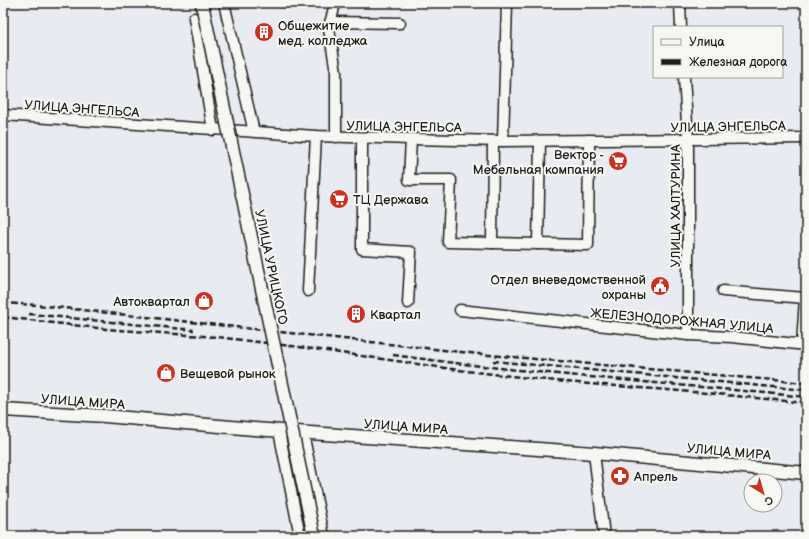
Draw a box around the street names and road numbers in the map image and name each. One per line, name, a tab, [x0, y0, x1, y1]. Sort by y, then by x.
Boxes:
street label: УЛИЦА ЭНГЕЛЬСА	[24, 97, 140, 121]
street label: УЛИЦА ЭНГЕЛЬСА	[346, 118, 462, 136]
street label: УЛИЦА ЭНГЕЛЬСА	[670, 118, 786, 136]
street label: УЛИЦА ХАЛТУРИНА	[668, 144, 684, 268]
street label: УЛИЦА УРИЦКОГО	[251, 208, 291, 326]
street label: ЖЕЛЕЗНОДОРОЖНАЯ УЛИЦА	[590, 305, 774, 337]
street label: УЛИЦА МИРА	[40, 391, 126, 413]
street label: УЛИЦА МИРА	[363, 416, 449, 438]
street label: УЛИЦА МИРА	[686, 440, 772, 464]

